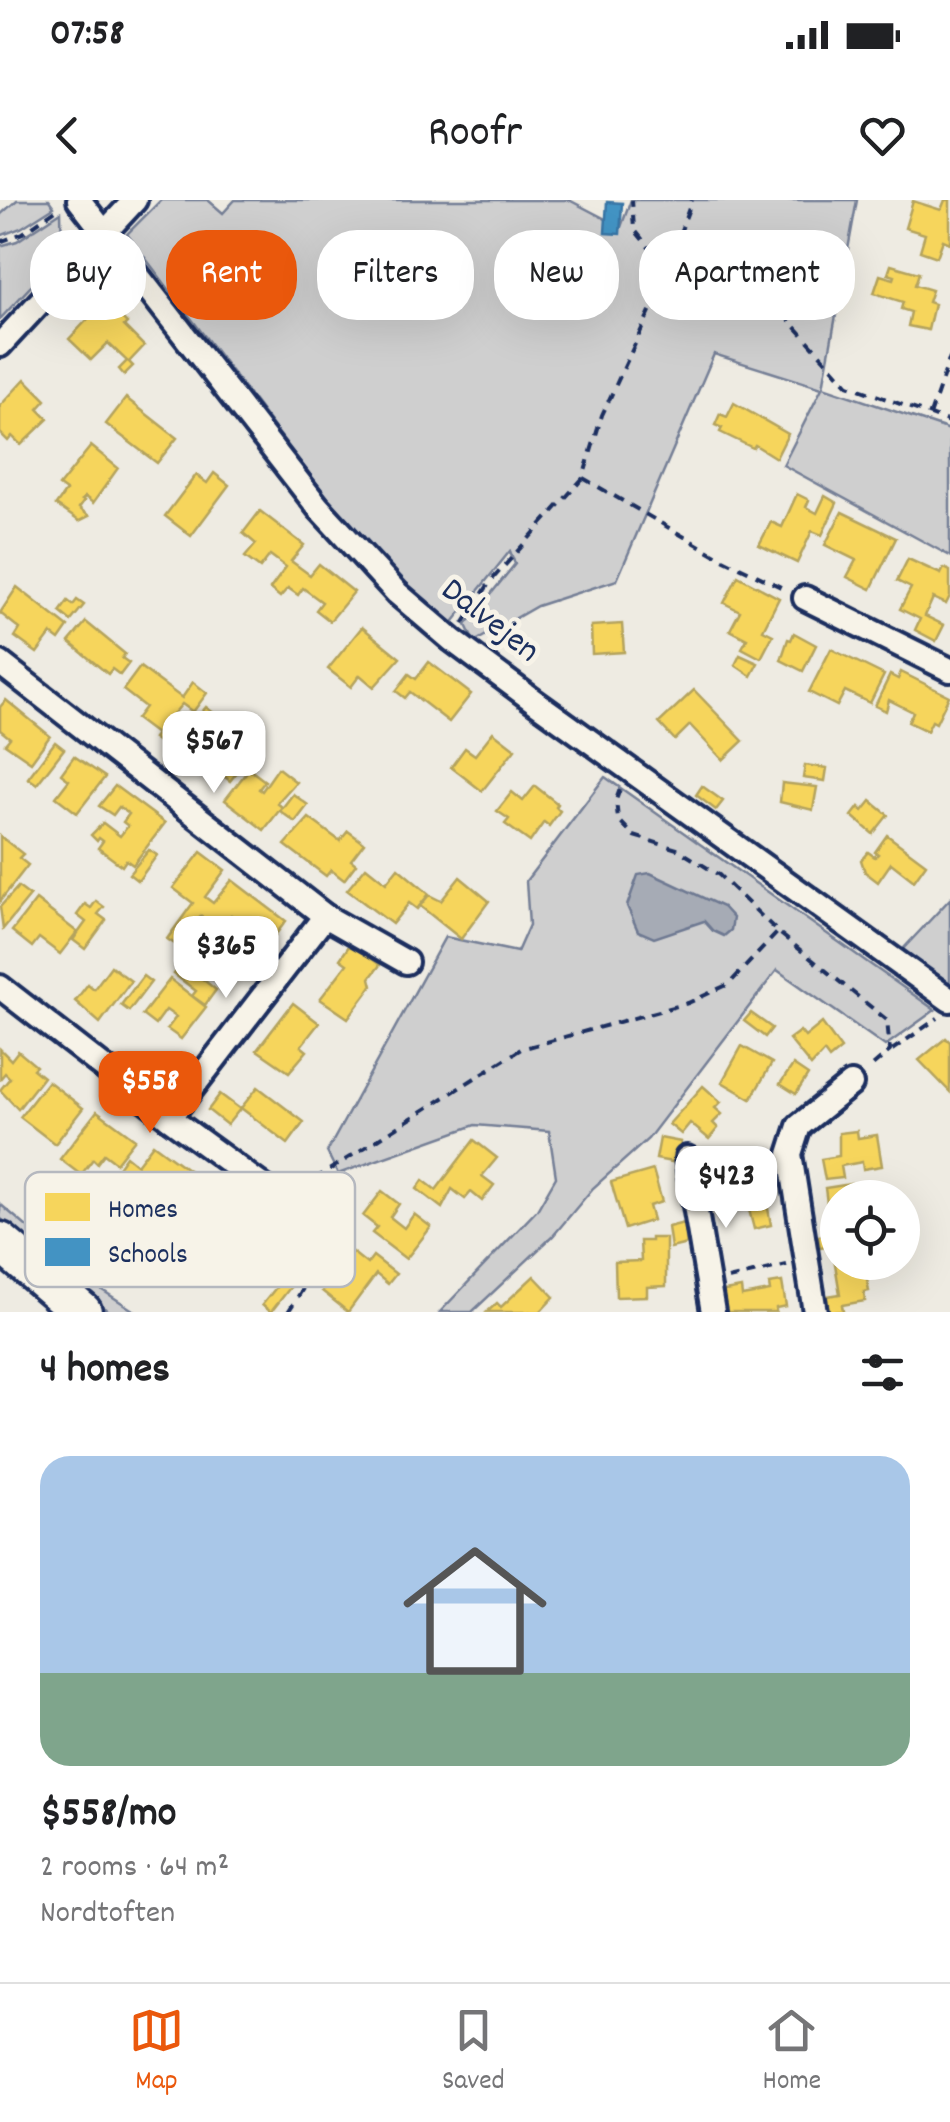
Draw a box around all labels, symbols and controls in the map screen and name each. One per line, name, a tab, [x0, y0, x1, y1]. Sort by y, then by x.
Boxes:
text: 07:58	[50, 8, 124, 63]
text: Roofr	[428, 103, 522, 167]
icon: back	[40, 108, 95, 163]
icon: heart	[855, 108, 910, 163]
chip: Buy	[30, 230, 146, 320]
chip: Rent	[166, 230, 297, 320]
chip: Filters	[317, 230, 474, 320]
chip: New	[494, 230, 619, 320]
chip: Apartment	[639, 230, 855, 320]
street label: Dalvejen	[429, 567, 549, 677]
pin: $567	[155, 711, 273, 796]
text: $567	[185, 720, 243, 766]
pin: $365	[167, 916, 285, 1001]
text: $365	[196, 925, 256, 971]
pin: $558	[91, 1051, 209, 1136]
text: $558	[121, 1060, 179, 1106]
pin: $423	[667, 1146, 785, 1231]
text: $423	[697, 1155, 755, 1201]
legend	[25, 1172, 355, 1287]
map controls	[820, 1180, 920, 1280]
button: locate	[820, 1180, 920, 1280]
text: Homes	[108, 1192, 178, 1232]
text: Schools	[108, 1237, 188, 1277]
text: 4 homes	[40, 1342, 170, 1402]
icon: filters	[855, 1345, 910, 1400]
icon: home	[385, 1521, 565, 1701]
text: $558/mo	[40, 1786, 177, 1846]
text: 2 rooms · 64 m²	[40, 1846, 229, 1892]
text: Nordtoften	[40, 1892, 175, 1938]
tab: Map	[129, 2003, 184, 2103]
tab: Saved	[442, 2003, 505, 2103]
tab: Home	[763, 2003, 821, 2103]

